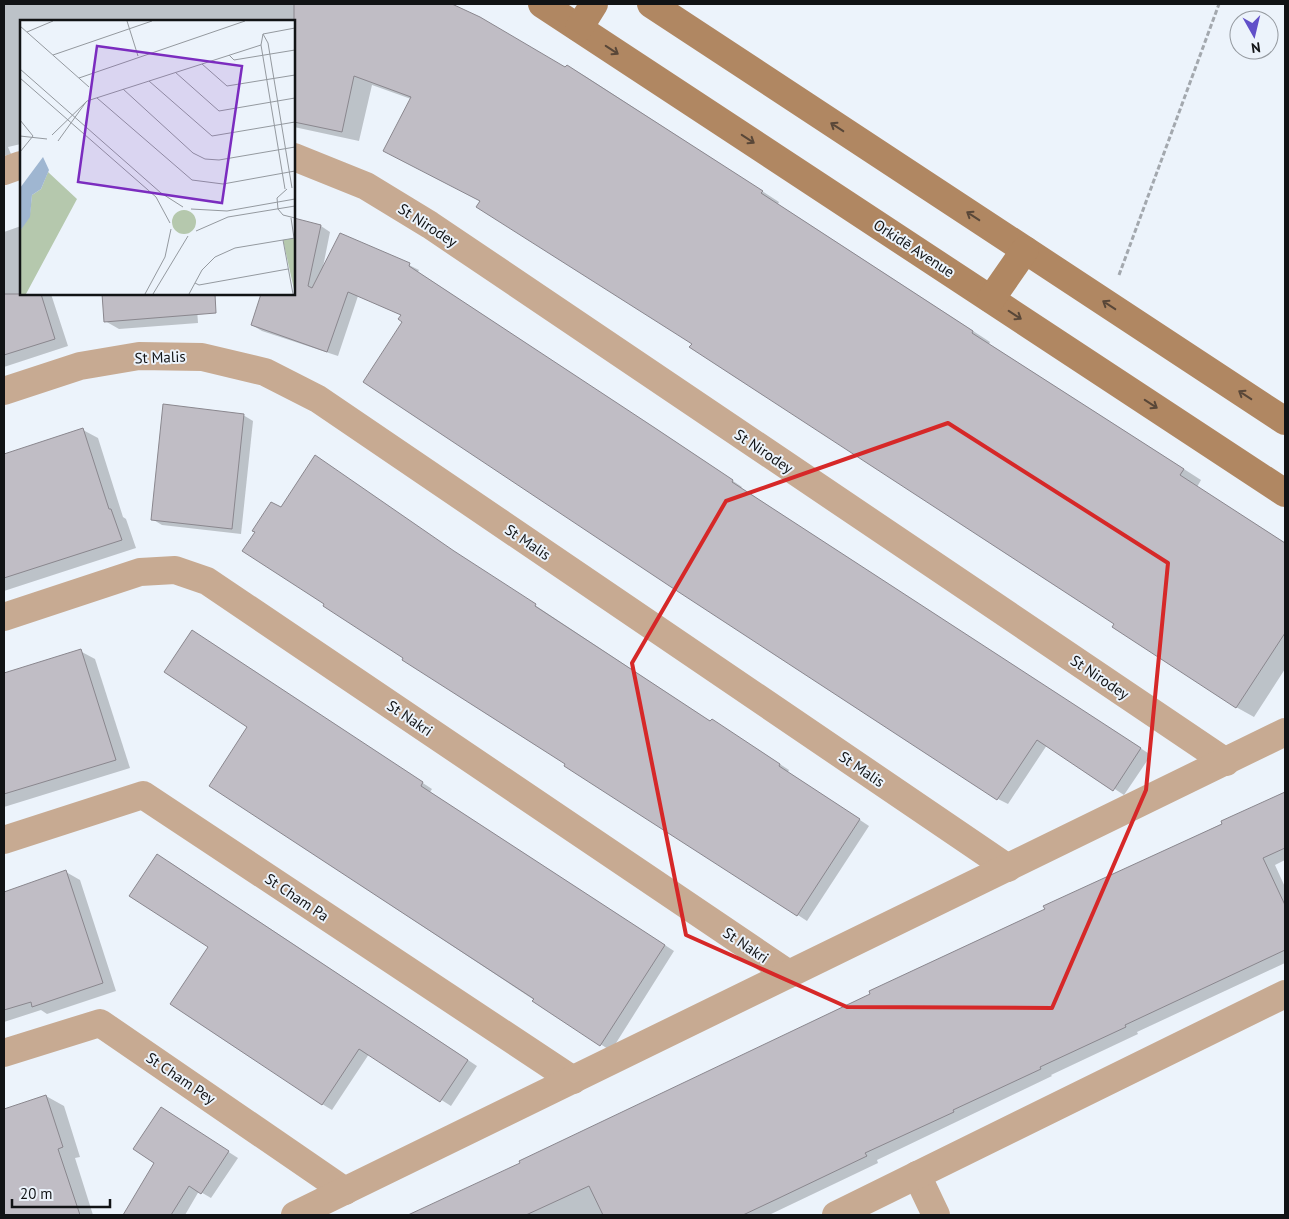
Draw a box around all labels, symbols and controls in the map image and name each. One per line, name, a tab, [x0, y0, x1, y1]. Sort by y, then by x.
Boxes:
north arrow	[1229, 10, 1279, 60]
inset map	[20, 20, 295, 295]
text: N	[1250, 38, 1262, 57]
one-way arrow	[605, 44, 619, 55]
one-way arrow	[831, 121, 845, 131]
one-way arrow	[740, 134, 754, 144]
street label: St Nirodey	[395, 199, 461, 251]
one-way arrow	[966, 211, 980, 221]
street label: Orkidē Avenue	[870, 215, 958, 281]
one-way arrow	[1102, 300, 1116, 310]
one-way arrow	[1008, 310, 1022, 320]
street label: St Malis	[134, 347, 186, 367]
one-way arrow	[1238, 389, 1252, 399]
one-way arrow	[1143, 400, 1157, 410]
street label: St Nirodey	[731, 424, 797, 478]
street label: St Malis	[502, 520, 554, 564]
street label: St Nirodey	[1067, 650, 1133, 704]
street label: St Nakri	[384, 696, 436, 740]
street label: St Malis	[836, 747, 888, 791]
street label: St Cham Pa	[262, 869, 332, 925]
street label: St Nakri	[720, 923, 772, 967]
street label: St Cham Pey	[143, 1048, 219, 1108]
scale bar	[12, 1176, 110, 1208]
text: 20 m	[20, 1184, 53, 1203]

